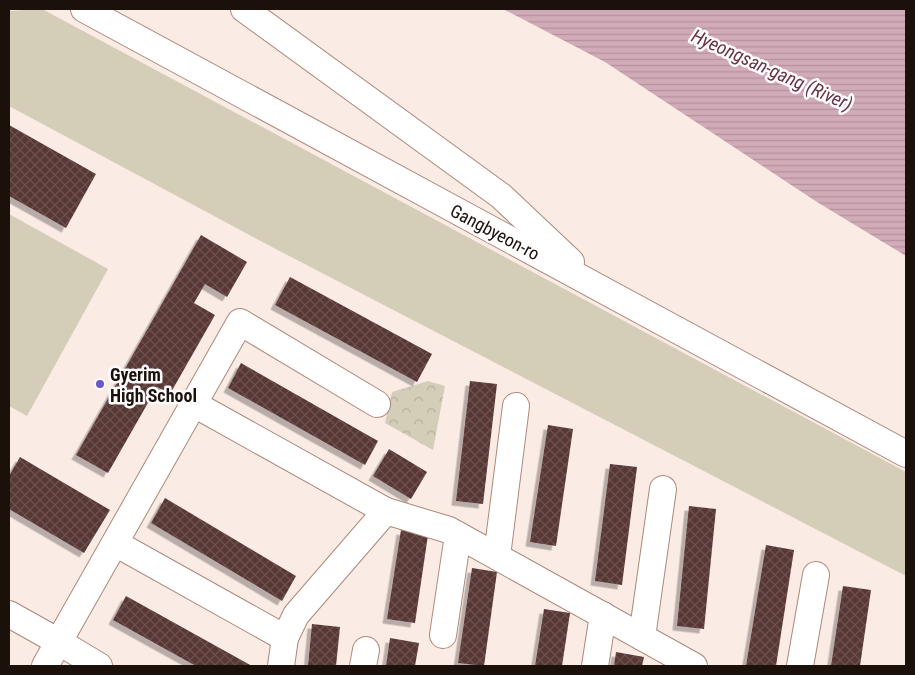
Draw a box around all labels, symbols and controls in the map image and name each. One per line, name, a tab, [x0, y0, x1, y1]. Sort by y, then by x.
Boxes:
water label: Hyeongsan-gang (River)	[688, 24, 856, 116]
street label: Gangbyeon-ro	[447, 200, 543, 264]
place label: Gyerim High School	[110, 364, 197, 406]
marker: Gyerim High School	[94, 378, 106, 390]

